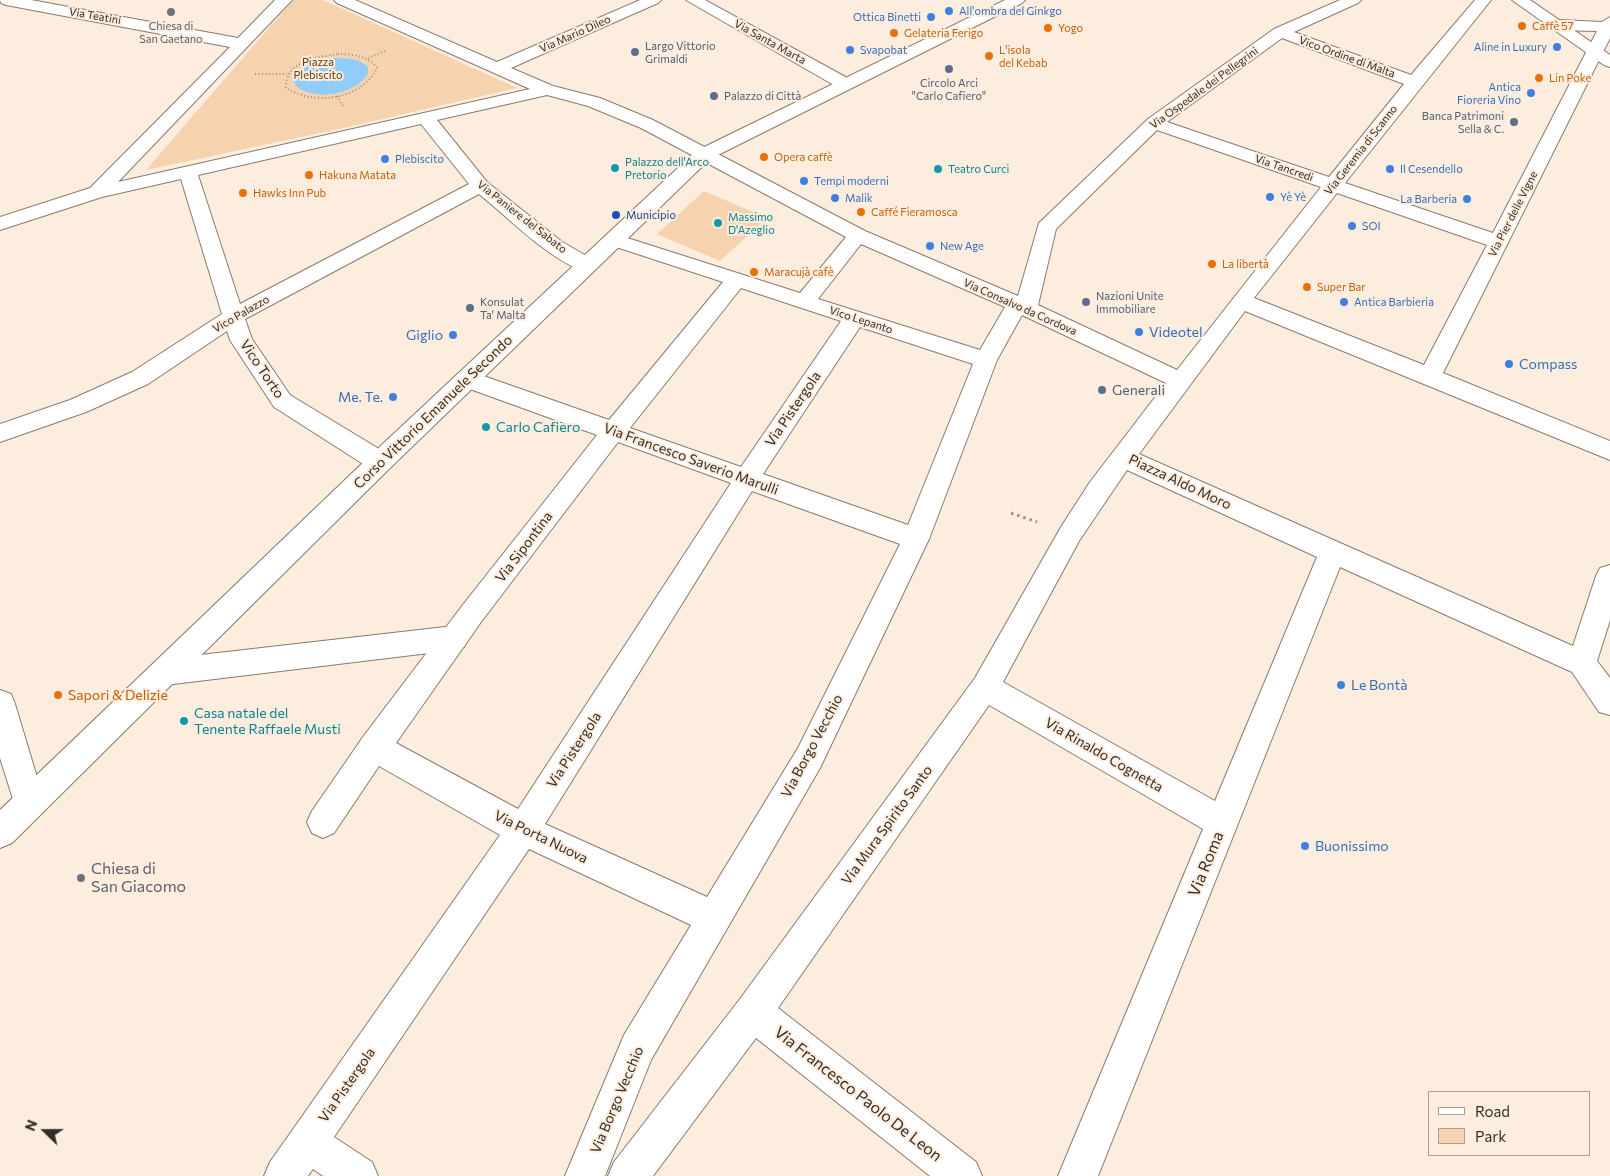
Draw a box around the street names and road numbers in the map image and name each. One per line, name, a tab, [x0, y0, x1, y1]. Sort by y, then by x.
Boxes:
street label: Via Teatini	[68, 5, 122, 27]
street label: Via Mario Dileo	[537, 12, 613, 56]
street label: Via Santa Marta	[732, 17, 808, 67]
street label: Vico Ordine di Malta	[1297, 33, 1397, 81]
street label: Via Ospedale dei Pellegrini	[1147, 44, 1261, 132]
street label: Via Geremia di Scanno	[1322, 102, 1400, 198]
street label: Via Tancredi	[1253, 152, 1315, 184]
street label: Via Pier delle Vigne	[1486, 169, 1540, 259]
street label: Via Paniere del Sabato	[474, 178, 570, 256]
street label: Via Consalvo da Cordova	[961, 276, 1079, 338]
street label: Vico Palazzo	[210, 292, 272, 336]
street label: Vico Lepanto	[827, 304, 895, 336]
street label: Corso Vittorio Emanuele Secondo	[350, 332, 516, 492]
street label: Vico Torto	[236, 337, 288, 401]
street label: Via Pistergola	[762, 368, 824, 450]
street label: Via Francesco Saverio Marulli	[601, 419, 781, 499]
street label: Piazza Aldo Moro	[1126, 451, 1234, 513]
street label: Via Sipontina	[492, 508, 556, 586]
street label: Via Borgo Vecchio	[778, 691, 846, 801]
street label: Via Pistergola	[543, 709, 605, 791]
street label: Via Rinaldo Cognetta	[1042, 714, 1166, 796]
street label: Via Mura Spirito Santo	[838, 762, 936, 888]
street label: Via Porta Nuova	[491, 807, 591, 867]
street label: Via Roma	[1184, 829, 1228, 899]
street label: Via Francesco Paolo De Leon	[770, 1023, 946, 1165]
street label: Via Pistergola	[315, 1044, 379, 1126]
street label: Via Borgo Vecchio	[587, 1044, 647, 1156]

